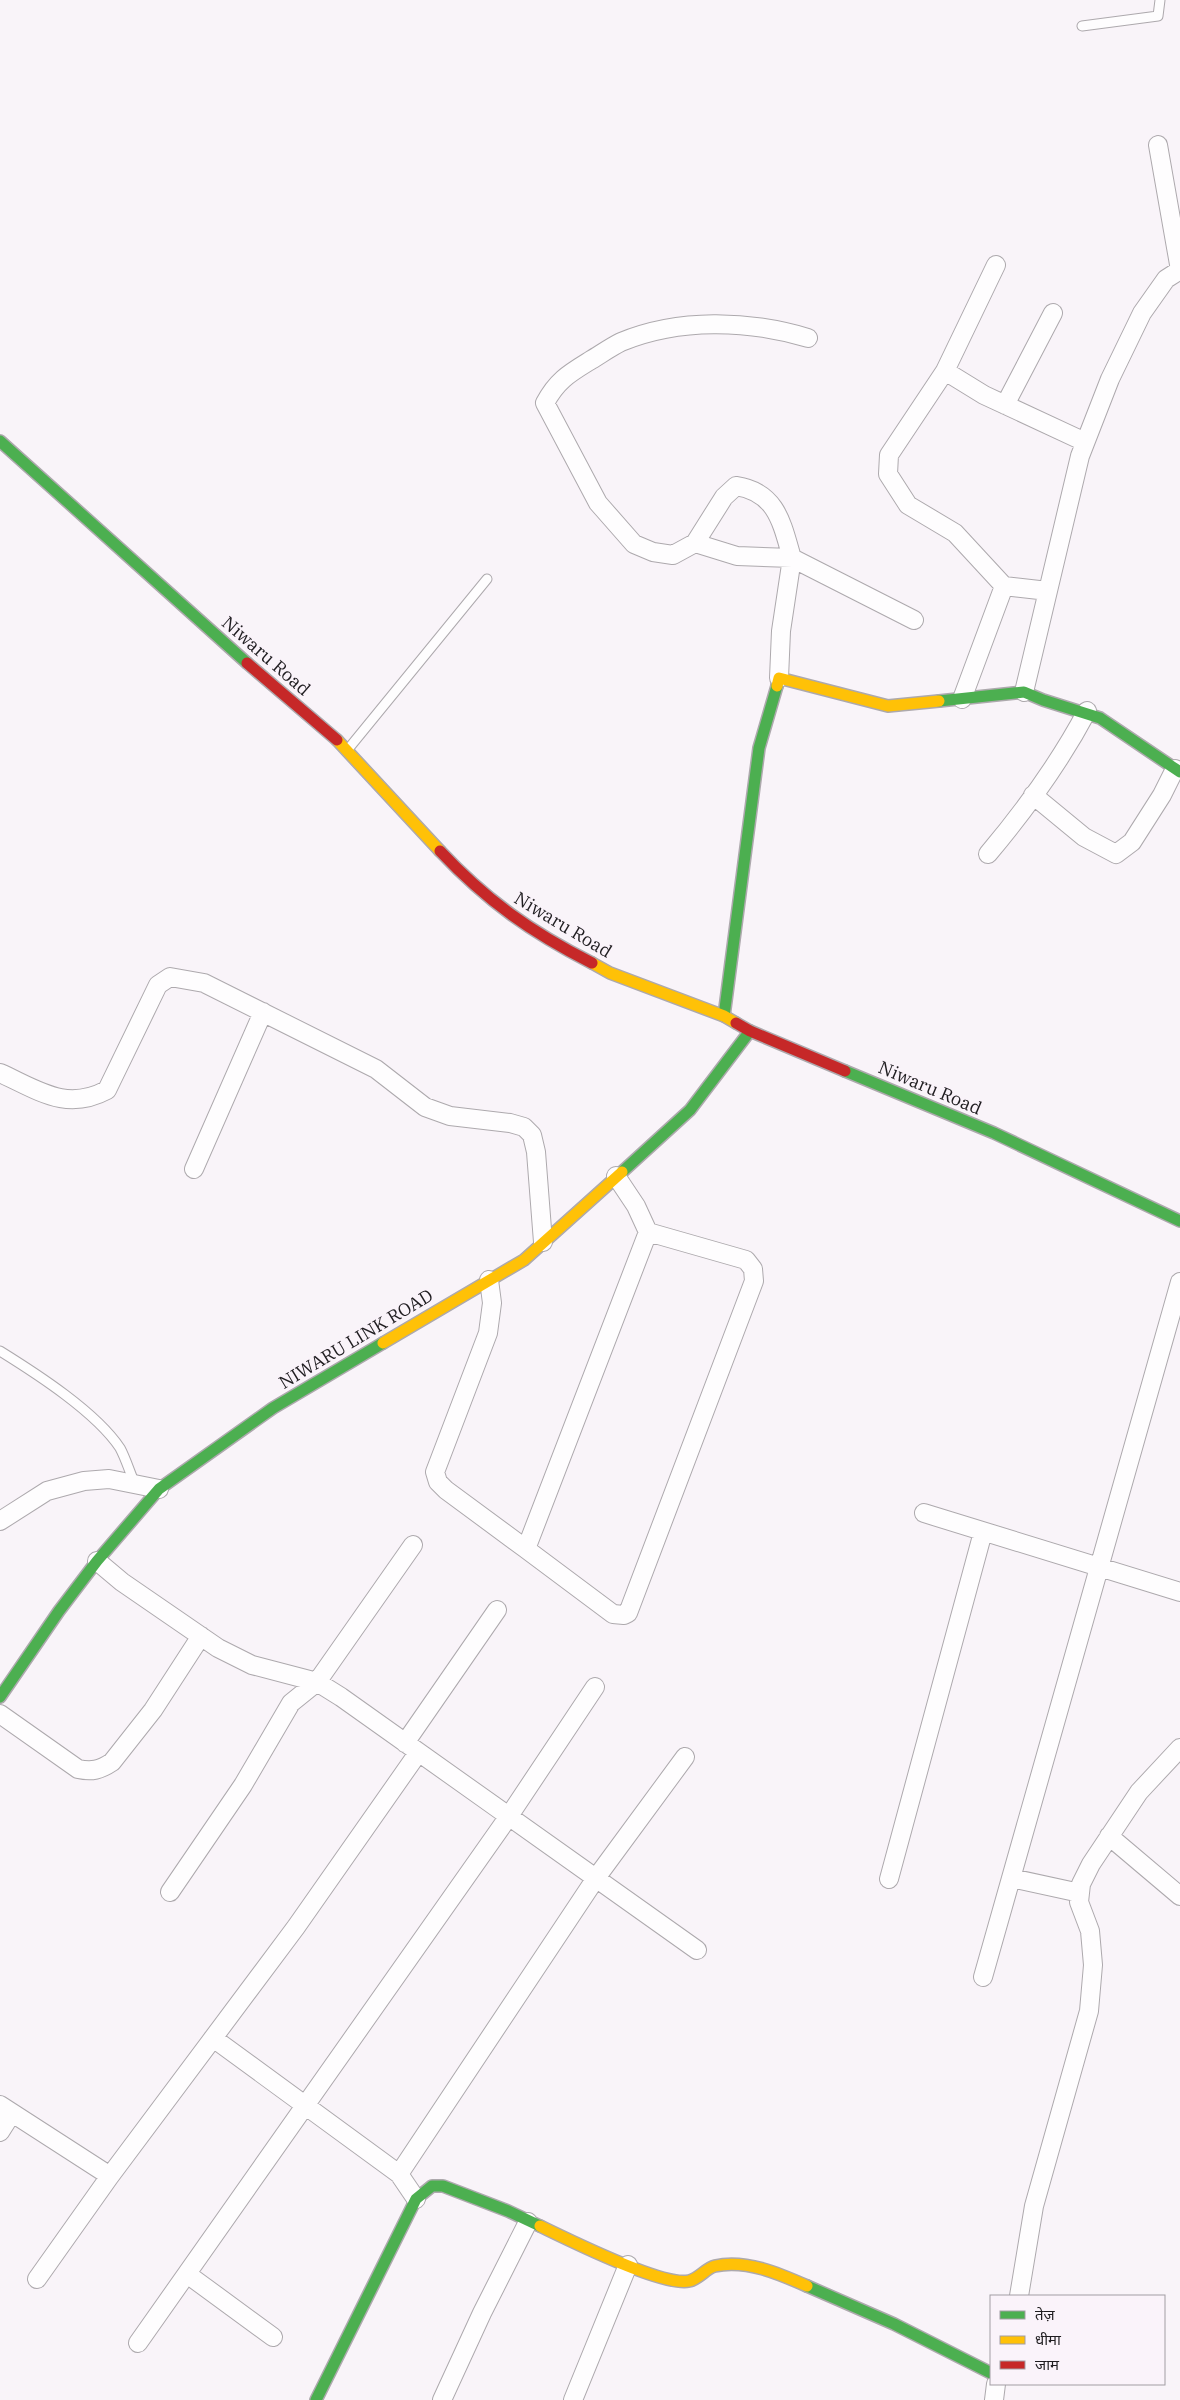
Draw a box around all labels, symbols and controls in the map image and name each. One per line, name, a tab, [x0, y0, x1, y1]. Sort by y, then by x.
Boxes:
street label: Niwaru Road	[217, 611, 315, 700]
street label: Niwaru Road	[510, 886, 616, 963]
street label: Niwaru Road	[875, 1055, 985, 1120]
street label: NIWARU LINK ROAD	[274, 1283, 437, 1394]
legend	[990, 2295, 1165, 2385]
text: तेज़	[1035, 2305, 1056, 2324]
text: धीमा	[1035, 2330, 1062, 2349]
text: जाम	[1035, 2355, 1060, 2374]

